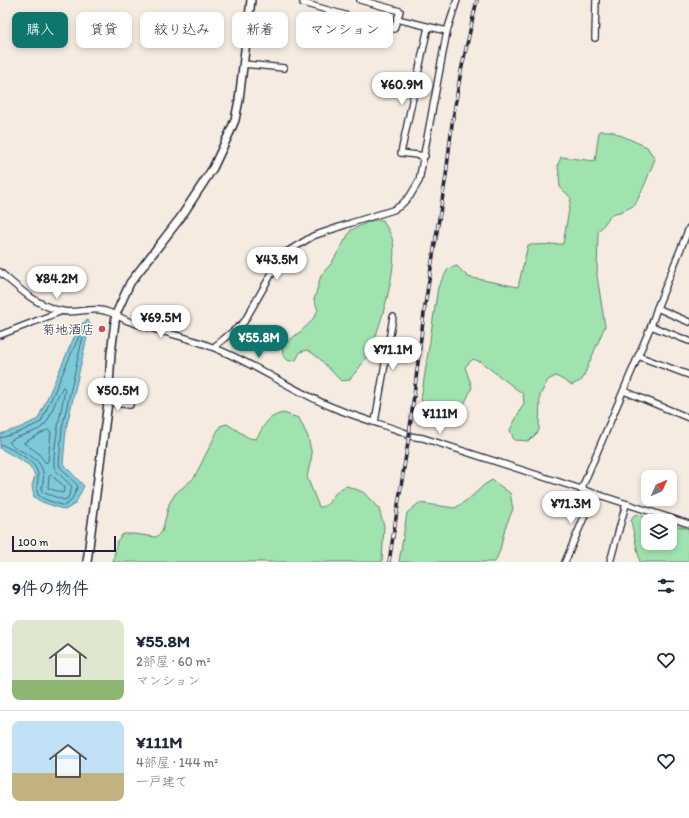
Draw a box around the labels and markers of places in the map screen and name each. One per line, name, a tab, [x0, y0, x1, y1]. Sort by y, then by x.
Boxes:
pin: ¥60.9M	[369, 72, 435, 106]
pin: ¥43.5M	[244, 247, 310, 281]
pin: ¥84.2M	[24, 266, 90, 300]
pin: ¥69.5M	[128, 305, 194, 339]
place label: 菊地酒店	[42, 322, 94, 337]
marker: 菊地酒店	[97, 324, 107, 334]
pin: ¥55.8M	[226, 325, 292, 359]
pin: ¥71.1M	[360, 337, 426, 371]
pin: ¥50.5M	[85, 378, 151, 412]
pin: ¥111M	[412, 401, 468, 435]
pin: ¥71.3M	[538, 491, 604, 525]

